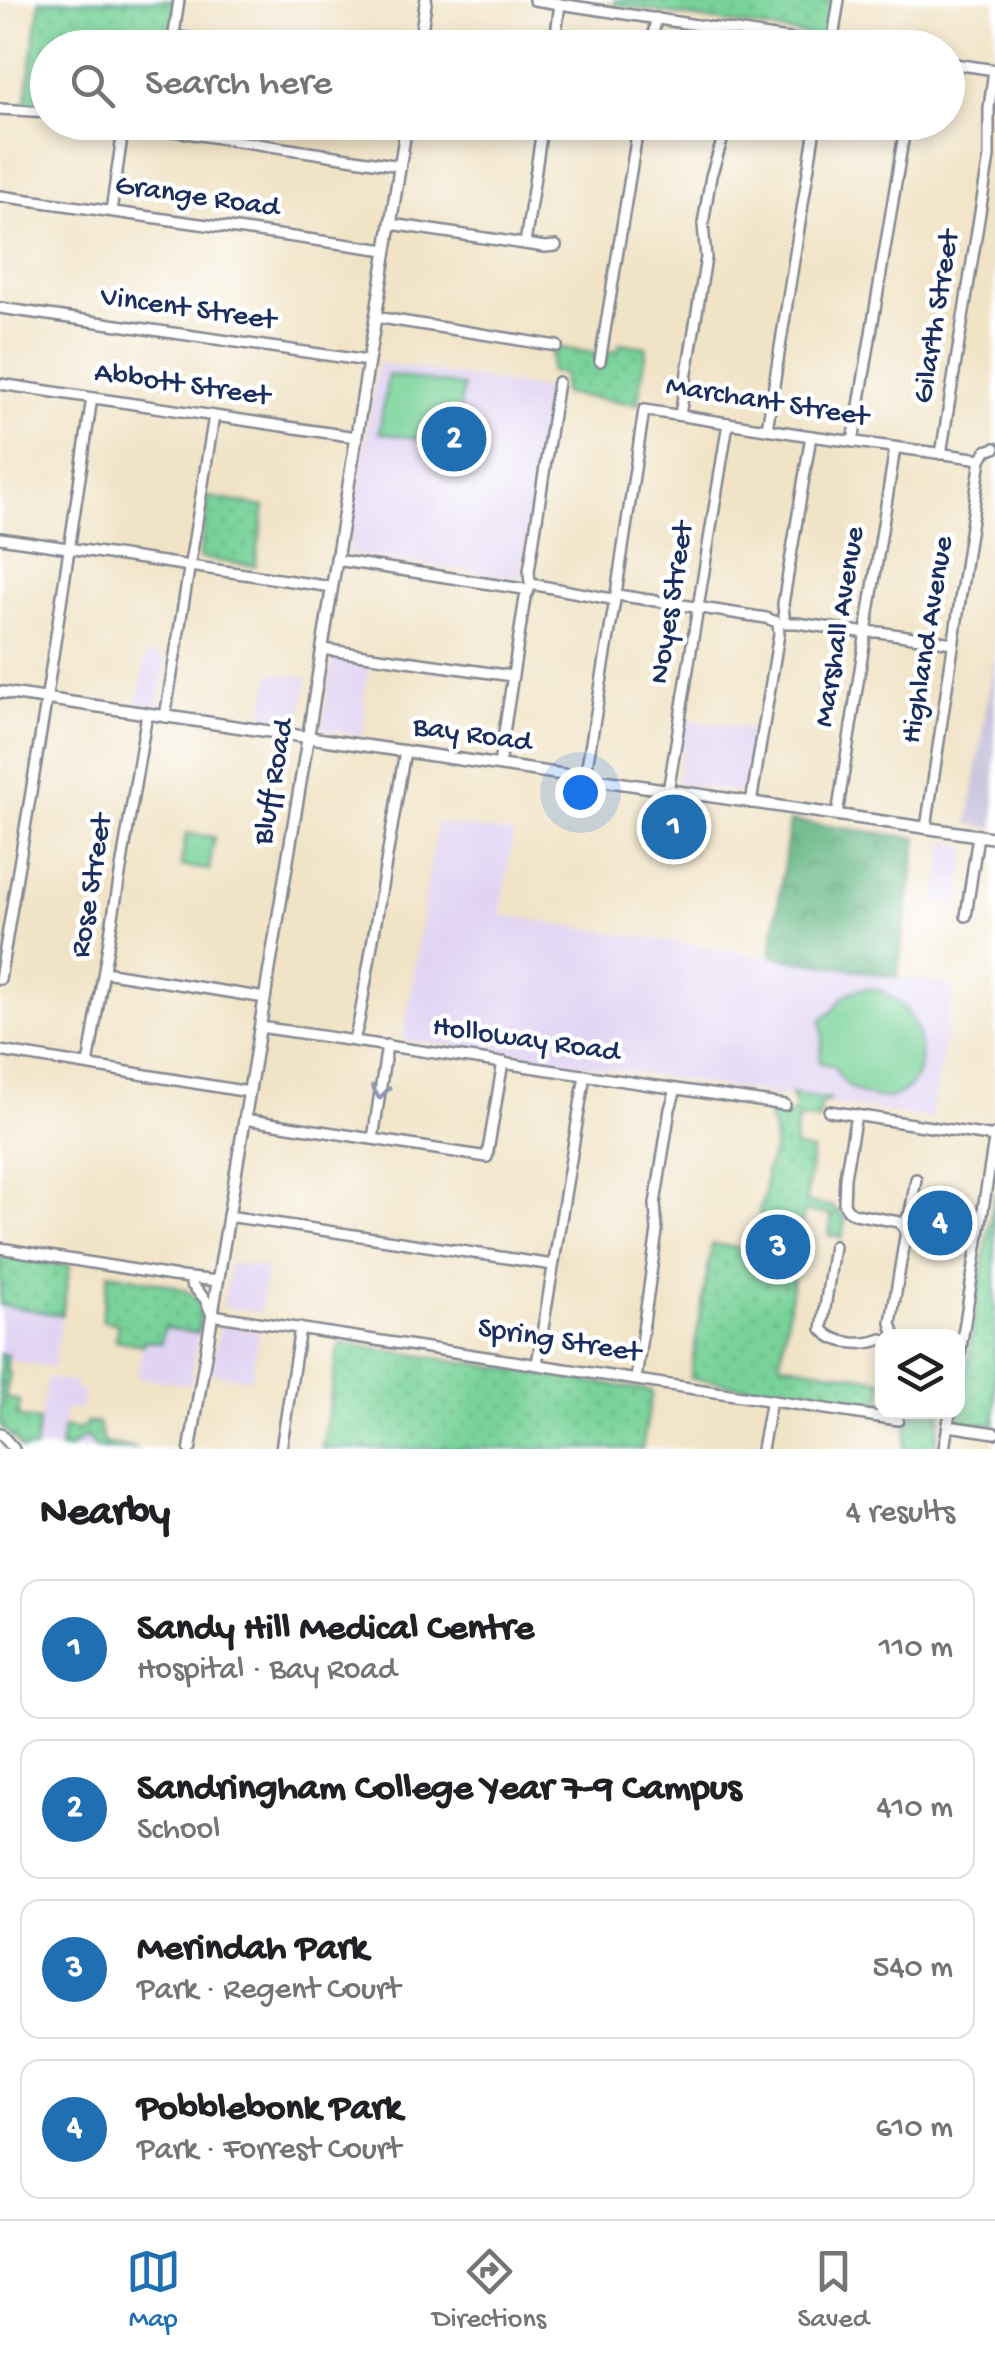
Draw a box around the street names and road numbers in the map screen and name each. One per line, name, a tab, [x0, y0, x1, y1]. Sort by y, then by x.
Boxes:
street label: Grange Road	[113, 169, 284, 227]
street label: Gilarth Street	[907, 225, 969, 406]
street label: Vincent Street	[97, 280, 281, 340]
street label: Abbott Street	[92, 356, 275, 416]
street label: Marchant Street	[663, 370, 874, 437]
street label: Noyes Street	[643, 517, 704, 687]
street label: Marshall Avenue	[808, 524, 874, 730]
street label: Highland Avenue	[895, 533, 963, 746]
street label: Bay Road	[409, 710, 536, 762]
street label: Bluff Road	[247, 714, 304, 849]
street label: Rose Street	[64, 809, 122, 960]
street label: Holloway Road	[430, 1011, 624, 1072]
street label: Spring Street	[475, 1312, 646, 1373]

